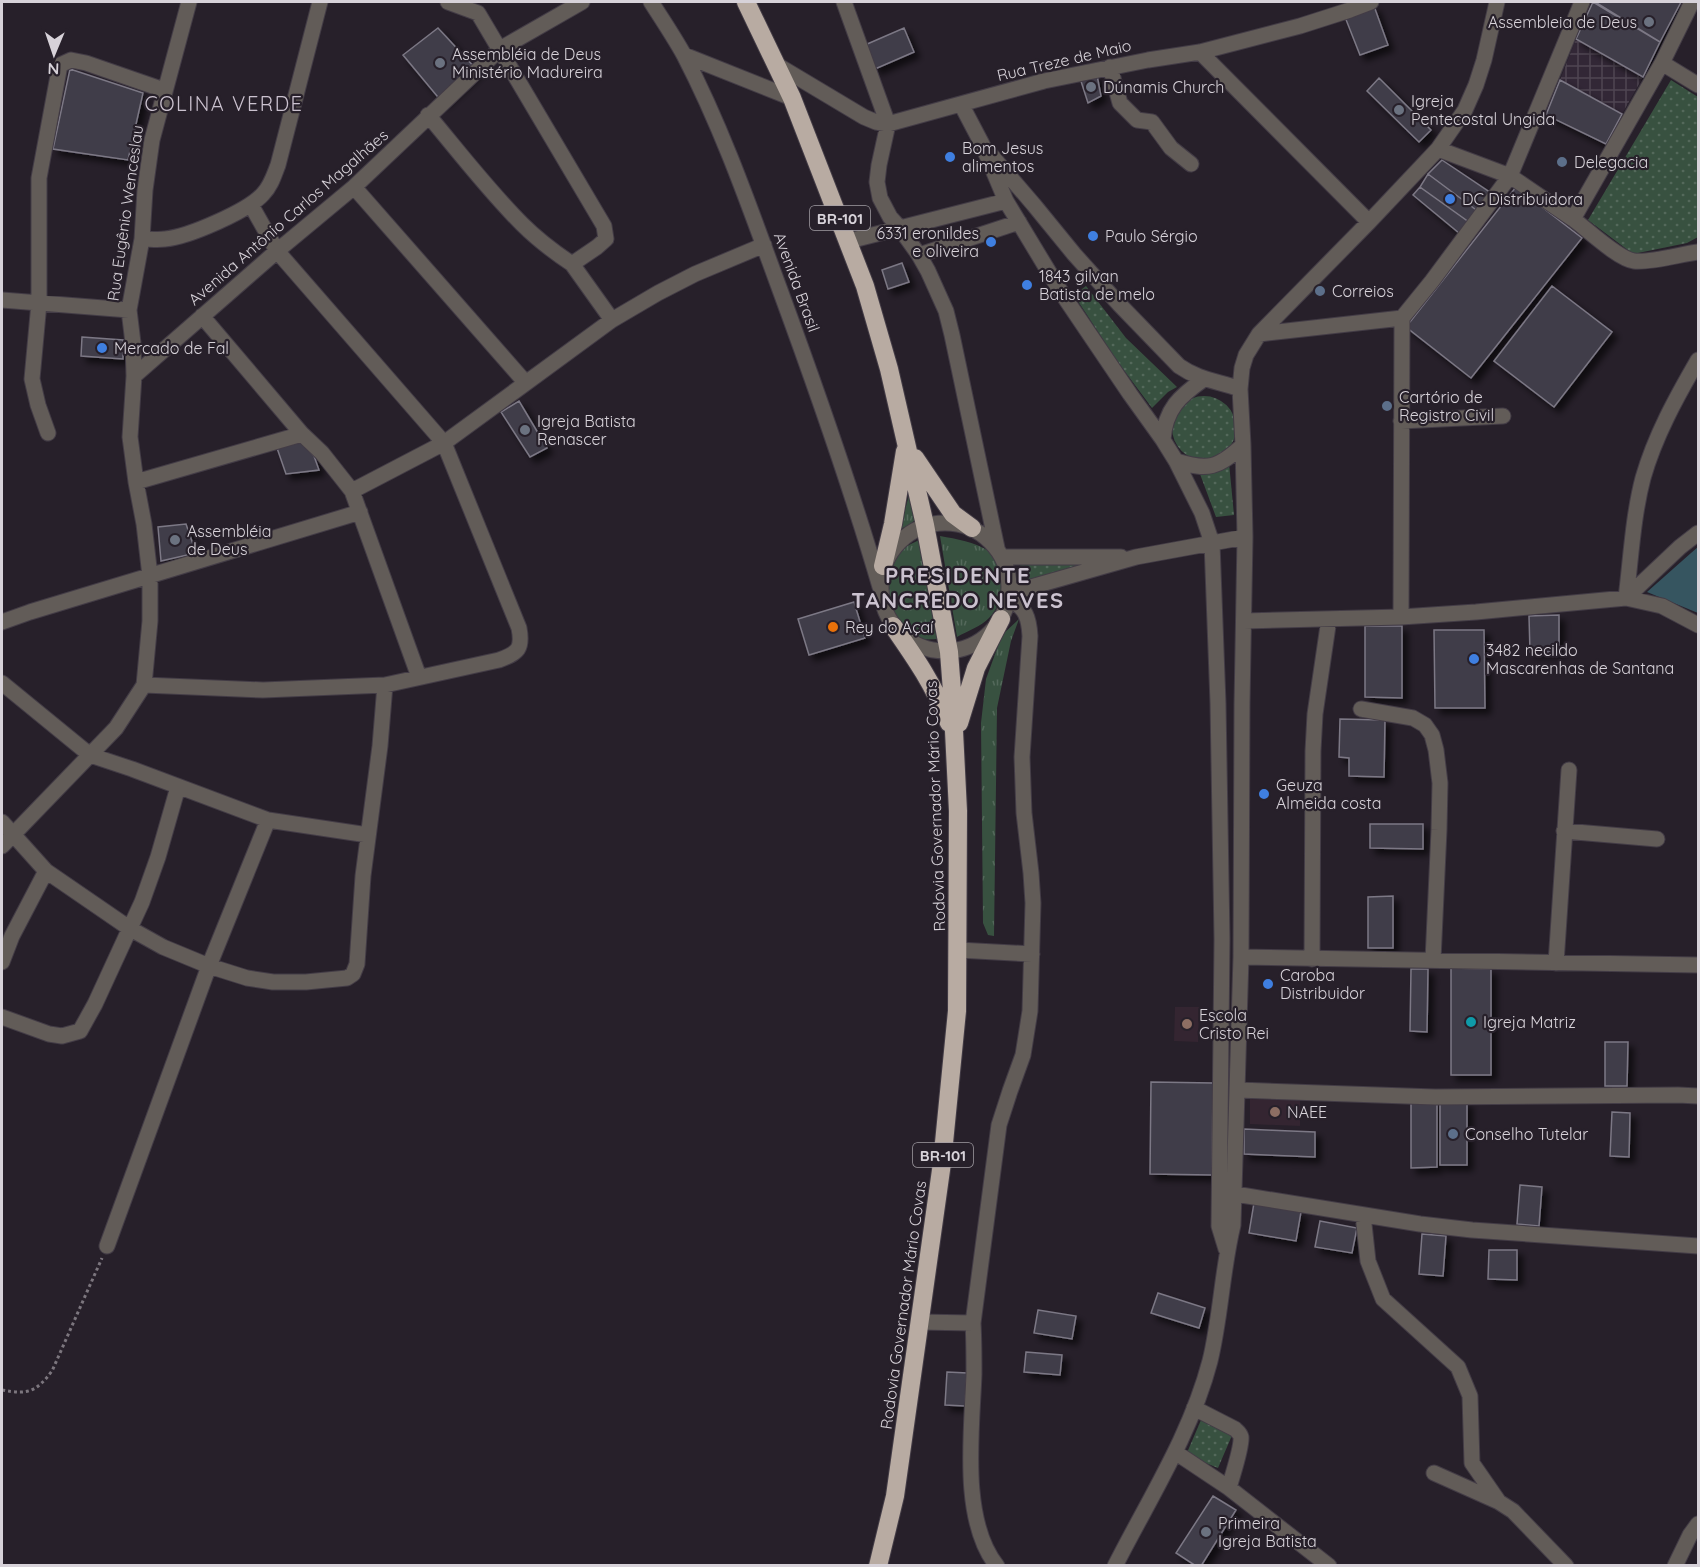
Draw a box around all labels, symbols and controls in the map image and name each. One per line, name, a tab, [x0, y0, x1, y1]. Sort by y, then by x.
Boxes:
place label: Assembleia de Deus	[1488, 12, 1637, 32]
marker: Assembleia de Deus	[1642, 15, 1656, 29]
north arrow	[24, 24, 84, 84]
street label: Rua Treze de Maio	[995, 35, 1133, 85]
place label: Assembléia de Deus Ministério Madureira	[452, 44, 603, 82]
marker: Assembléia de Deus Ministério Madureira	[433, 56, 447, 70]
text: N	[47, 59, 60, 79]
place label: Dúnamis Church	[1103, 77, 1224, 97]
marker: Dúnamis Church	[1084, 80, 1098, 94]
district label: COLINA VERDE	[145, 91, 303, 116]
place label: Igreja Pentecostal Ungida	[1411, 91, 1555, 129]
marker: Igreja Pentecostal Ungida	[1392, 103, 1406, 117]
street label: Rua Eugênio Wenceslau	[103, 124, 147, 302]
street label: Avenida Antônio Carlos Magalhães	[184, 125, 392, 309]
place label: Bom Jesus alimentos	[962, 138, 1043, 176]
marker: Bom Jesus alimentos	[943, 150, 957, 164]
place label: Delegacia	[1574, 152, 1648, 172]
marker: Delegacia	[1555, 155, 1569, 169]
place label: DC Distribuidora	[1462, 189, 1583, 209]
marker: DC Distribuidora	[1443, 192, 1457, 206]
road number: BR-101	[810, 206, 870, 230]
place label: 6331 eronildes e oliveira	[876, 223, 979, 261]
place label: Paulo Sérgio	[1105, 226, 1198, 246]
marker: Paulo Sérgio	[1086, 229, 1100, 243]
street label: Avenida Brasil	[770, 230, 824, 334]
marker: 6331 eronildes e oliveira	[984, 235, 998, 249]
place label: 1843 gilvan Batista de melo	[1039, 266, 1155, 304]
marker: 1843 gilvan Batista de melo	[1020, 278, 1034, 292]
place label: Correios	[1332, 281, 1394, 301]
marker: Correios	[1313, 284, 1327, 298]
place label: Mercado de Fal	[114, 338, 229, 358]
marker: Mercado de Fal	[95, 341, 109, 355]
place label: Cartório de Registro Civil	[1399, 387, 1494, 425]
marker: Cartório de Registro Civil	[1380, 399, 1394, 413]
place label: Igreja Batista Renascer	[537, 411, 636, 449]
marker: Igreja Batista Renascer	[518, 423, 532, 437]
place label: Assembléia de Deus	[187, 521, 271, 559]
marker: Assembléia de Deus	[168, 533, 182, 547]
district label: PRESIDENTE TANCREDO NEVES	[851, 561, 1065, 614]
place label: Rey do Açaí	[845, 617, 934, 637]
marker: Rey do Açaí	[826, 620, 840, 634]
place label: 3482 necildo Mascarenhas de Santana	[1486, 640, 1674, 678]
marker: 3482 necildo Mascarenhas de Santana	[1467, 652, 1481, 666]
street label: Rodovia Governador Mário Covas	[921, 680, 949, 932]
place label: Geuza Almeida costa	[1276, 775, 1381, 813]
marker: Geuza Almeida costa	[1257, 787, 1271, 801]
place label: Caroba Distribuidor	[1280, 965, 1365, 1003]
marker: Caroba Distribuidor	[1261, 977, 1275, 991]
place label: Escola Cristo Rei	[1199, 1005, 1269, 1043]
place label: Igreja Matriz	[1483, 1012, 1576, 1032]
marker: Igreja Matriz	[1464, 1015, 1478, 1029]
marker: Escola Cristo Rei	[1180, 1017, 1194, 1031]
place label: NAEE	[1287, 1102, 1327, 1122]
marker: NAEE	[1268, 1105, 1282, 1119]
place label: Conselho Tutelar	[1465, 1124, 1588, 1144]
marker: Conselho Tutelar	[1446, 1127, 1460, 1141]
road number: BR-101	[913, 1143, 973, 1167]
street label: Rodovia Governador Mário Covas	[876, 1179, 930, 1431]
place label: Primeira Igreja Batista	[1218, 1513, 1317, 1551]
marker: Primeira Igreja Batista	[1199, 1525, 1213, 1539]

